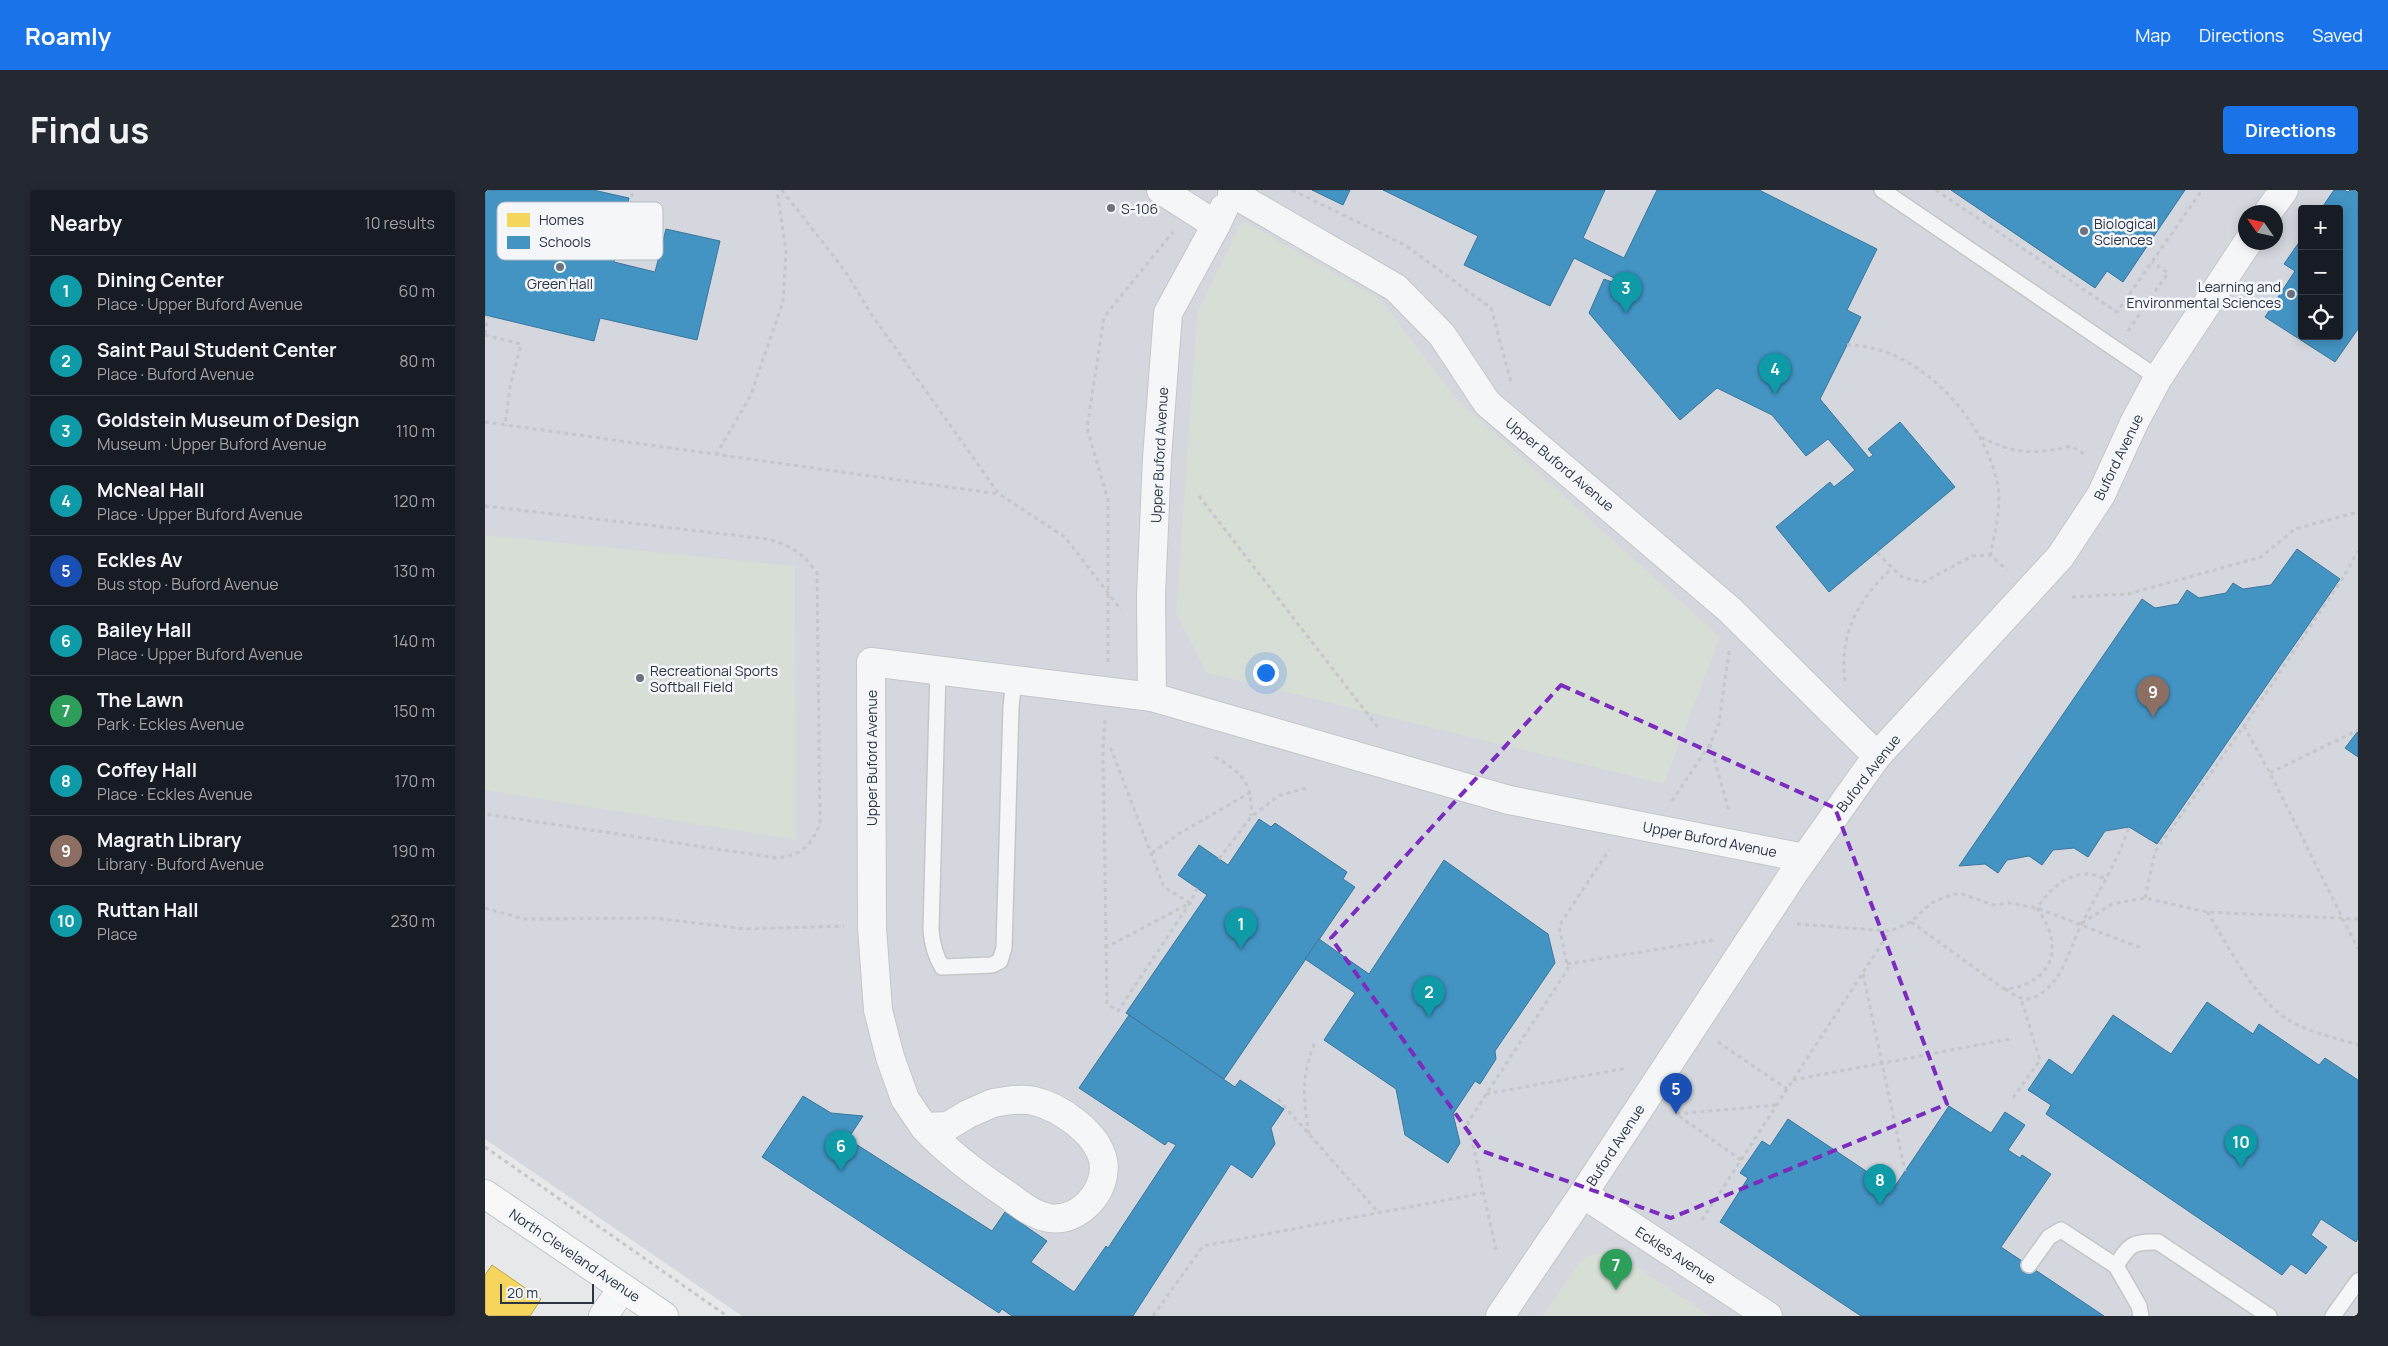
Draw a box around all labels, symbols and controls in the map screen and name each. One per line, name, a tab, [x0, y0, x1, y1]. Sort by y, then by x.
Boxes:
text: Roamly	[25, 19, 111, 52]
text: Map	[2135, 23, 2171, 47]
text: Directions	[2199, 23, 2284, 47]
text: Saved	[2312, 23, 2363, 47]
text: Find us	[30, 106, 149, 154]
button: Directions	[2223, 106, 2358, 154]
place label: S-106	[1121, 199, 1158, 218]
legend	[497, 202, 663, 260]
marker: S-106	[1105, 202, 1117, 214]
north arrow	[2238, 205, 2283, 250]
map controls	[2298, 205, 2343, 340]
button: +	[2298, 205, 2343, 250]
text: Nearby	[50, 209, 122, 237]
text: Homes	[539, 210, 584, 229]
text: 10 results	[364, 212, 435, 234]
place label: Biological Sciences	[2094, 214, 2156, 249]
marker: Biological Sciences	[2078, 225, 2090, 237]
text: Schools	[539, 232, 591, 251]
button: −	[2298, 250, 2343, 295]
marker: Green Hall	[554, 261, 566, 273]
text: Dining Center	[97, 267, 224, 293]
pin: 3	[1610, 272, 1642, 313]
place label: Green Hall	[527, 274, 593, 293]
place label: Learning and Environmental Sciences	[2126, 277, 2281, 312]
text: 1	[62, 280, 70, 302]
text: 60 m	[399, 280, 435, 302]
marker: Learning and Environmental Sciences	[2285, 288, 2297, 300]
text: Place · Upper Buford Avenue	[97, 293, 303, 315]
button: locate	[2298, 295, 2343, 340]
text: Saint Paul Student Center	[97, 337, 337, 363]
text: 2	[61, 350, 71, 372]
text: 80 m	[399, 350, 435, 372]
pin: 4	[1759, 353, 1791, 394]
text: Place · Buford Avenue	[97, 363, 254, 385]
street label: Upper Buford Avenue	[1146, 386, 1172, 524]
text: Goldstein Museum of Design	[97, 407, 359, 433]
street label: Buford Avenue	[2089, 411, 2147, 503]
street label: Upper Buford Avenue	[1502, 413, 1618, 515]
text: 3	[61, 420, 71, 442]
text: 110 m	[396, 420, 435, 442]
text: Museum · Upper Buford Avenue	[97, 433, 327, 455]
text: McNeal Hall	[97, 477, 204, 503]
text: 4	[61, 490, 71, 512]
text: 120 m	[393, 490, 435, 512]
text: Place · Upper Buford Avenue	[97, 503, 303, 525]
text: Eckles Av	[97, 547, 183, 573]
text: 5	[61, 560, 71, 582]
text: 130 m	[393, 560, 435, 582]
text: Bus stop · Buford Avenue	[97, 573, 279, 595]
text: Bailey Hall	[97, 617, 192, 643]
text: 6	[61, 630, 71, 652]
text: 140 m	[393, 630, 435, 652]
text: Place · Upper Buford Avenue	[97, 643, 303, 665]
your location	[1253, 660, 1279, 686]
place label: Recreational Sports Softball Field	[650, 661, 778, 696]
marker: Recreational Sports Softball Field	[634, 672, 646, 684]
pin: 9	[2137, 676, 2169, 717]
text: The Lawn	[97, 687, 183, 713]
street label: Upper Buford Avenue	[862, 690, 881, 826]
text: 7	[62, 700, 70, 722]
text: 150 m	[393, 700, 435, 722]
text: Park · Eckles Avenue	[97, 713, 244, 735]
street label: Buford Avenue	[1832, 730, 1904, 816]
text: Coffey Hall	[97, 757, 197, 783]
text: 8	[61, 770, 71, 792]
text: 170 m	[394, 770, 435, 792]
text: Place · Eckles Avenue	[97, 783, 253, 805]
street label: Upper Buford Avenue	[1641, 817, 1779, 861]
text: Magrath Library	[97, 827, 241, 853]
text: 9	[61, 840, 71, 862]
text: 190 m	[392, 840, 435, 862]
text: Library · Buford Avenue	[97, 853, 264, 875]
text: Ruttan Hall	[97, 897, 199, 923]
pin: 1	[1225, 908, 1257, 949]
text: 10	[57, 910, 75, 932]
text: 230 m	[391, 910, 435, 932]
text: Place	[97, 923, 137, 945]
pin: 2	[1413, 976, 1445, 1017]
pin: 5	[1660, 1073, 1692, 1114]
street label: Buford Avenue	[1581, 1100, 1649, 1190]
pin: 10	[2225, 1126, 2257, 1167]
pin: 6	[825, 1130, 857, 1171]
pin: 8	[1864, 1164, 1896, 1205]
street label: North Cleveland Avenue	[506, 1204, 644, 1306]
street label: Eckles Avenue	[1632, 1222, 1720, 1288]
pin: 7	[1600, 1249, 1632, 1290]
scale bar	[500, 1281, 594, 1304]
text: 20 m	[507, 1283, 538, 1302]

